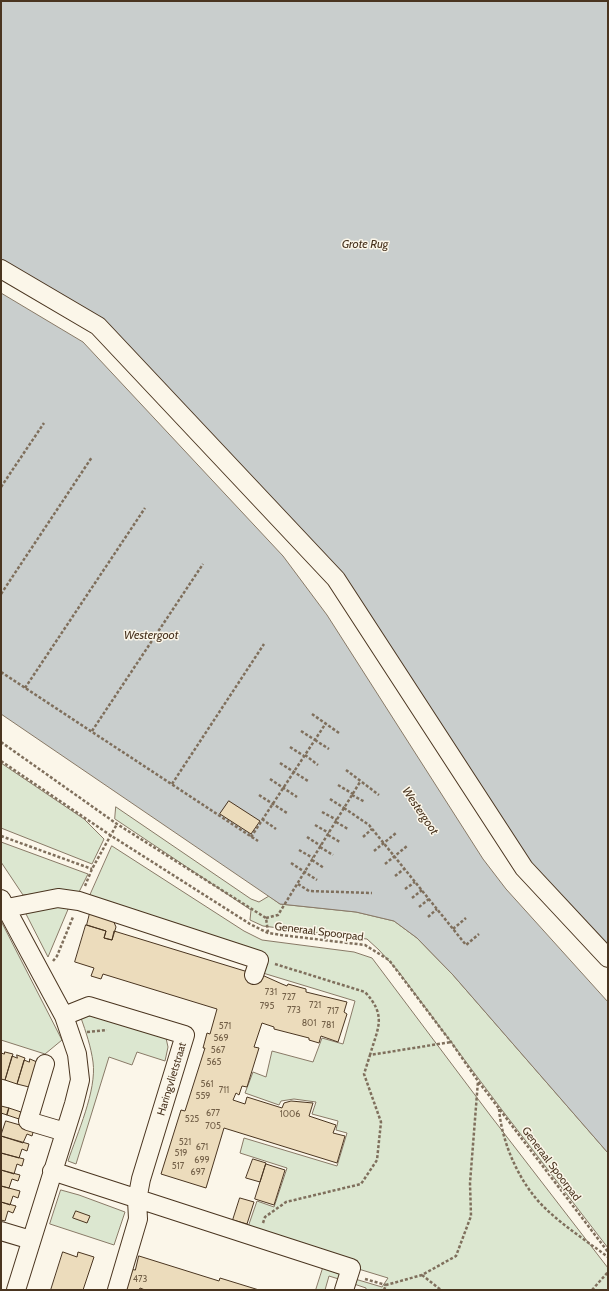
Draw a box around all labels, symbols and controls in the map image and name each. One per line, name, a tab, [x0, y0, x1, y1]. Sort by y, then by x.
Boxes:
water label: Grote Rug	[342, 237, 388, 251]
water label: Westergoot	[124, 628, 178, 642]
water label: Westergoot	[399, 784, 441, 838]
street label: Generaal Spoorpad	[274, 920, 364, 944]
house number: 731	[265, 987, 277, 997]
house number: 727	[282, 992, 296, 1002]
house number: 721	[309, 1000, 321, 1010]
house number: 795	[260, 1001, 274, 1011]
house number: 773	[287, 1005, 301, 1015]
house number: 717	[327, 1006, 339, 1016]
house number: 801	[302, 1018, 316, 1028]
house number: 781	[322, 1020, 334, 1030]
house number: 571	[219, 1021, 231, 1031]
house number: 569	[213, 1033, 229, 1043]
street label: Haringvlietstraat	[155, 1041, 189, 1117]
house number: 567	[211, 1045, 225, 1055]
house number: 565	[207, 1057, 221, 1067]
house number: 561	[201, 1079, 213, 1089]
house number: 711	[219, 1085, 229, 1095]
house number: 559	[196, 1091, 210, 1101]
house number: 677	[206, 1108, 220, 1118]
house number: 1006	[280, 1109, 300, 1119]
house number: 525	[185, 1114, 199, 1124]
house number: 705	[205, 1121, 221, 1131]
street label: Generaal Spoorpad	[519, 1124, 583, 1204]
house number: 521	[179, 1137, 191, 1147]
house number: 671	[196, 1142, 208, 1152]
house number: 519	[175, 1148, 187, 1158]
house number: 699	[194, 1155, 210, 1165]
house number: 517	[172, 1161, 184, 1171]
house number: 697	[191, 1167, 205, 1177]
house number: 473	[133, 1274, 147, 1284]

